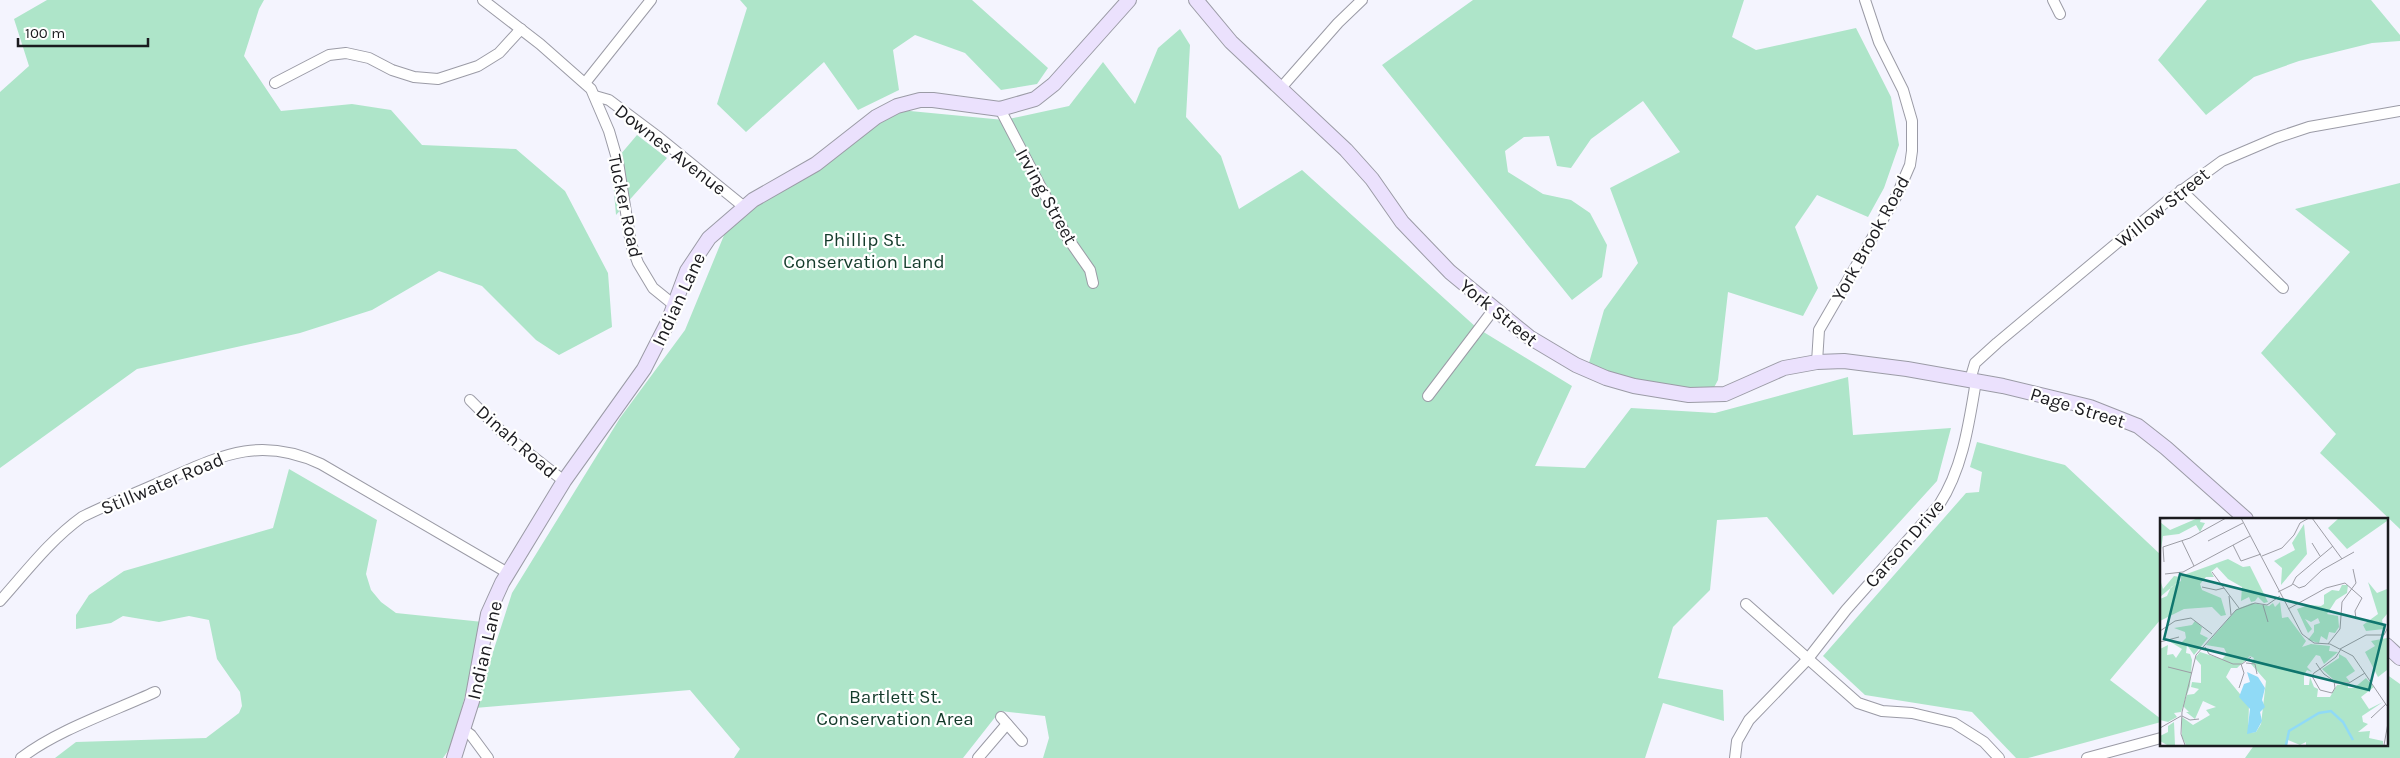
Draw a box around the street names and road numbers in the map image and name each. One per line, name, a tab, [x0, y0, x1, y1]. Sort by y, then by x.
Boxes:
street label: Downes Avenue	[610, 100, 730, 200]
street label: Irving Street	[1011, 145, 1082, 248]
street label: Tucker Road	[603, 153, 647, 260]
street label: Willow Street	[2111, 163, 2214, 252]
street label: York Brook Road	[1827, 172, 1914, 305]
street label: Indian Lane	[648, 249, 710, 350]
street label: York Street	[1455, 275, 1542, 351]
street label: Page Street	[2028, 383, 2128, 433]
street label: Dinah Road	[471, 401, 561, 483]
street label: Stillwater Road	[98, 448, 227, 520]
street label: Carson Drive	[1860, 495, 1949, 592]
street label: Indian Lane	[463, 599, 507, 702]

